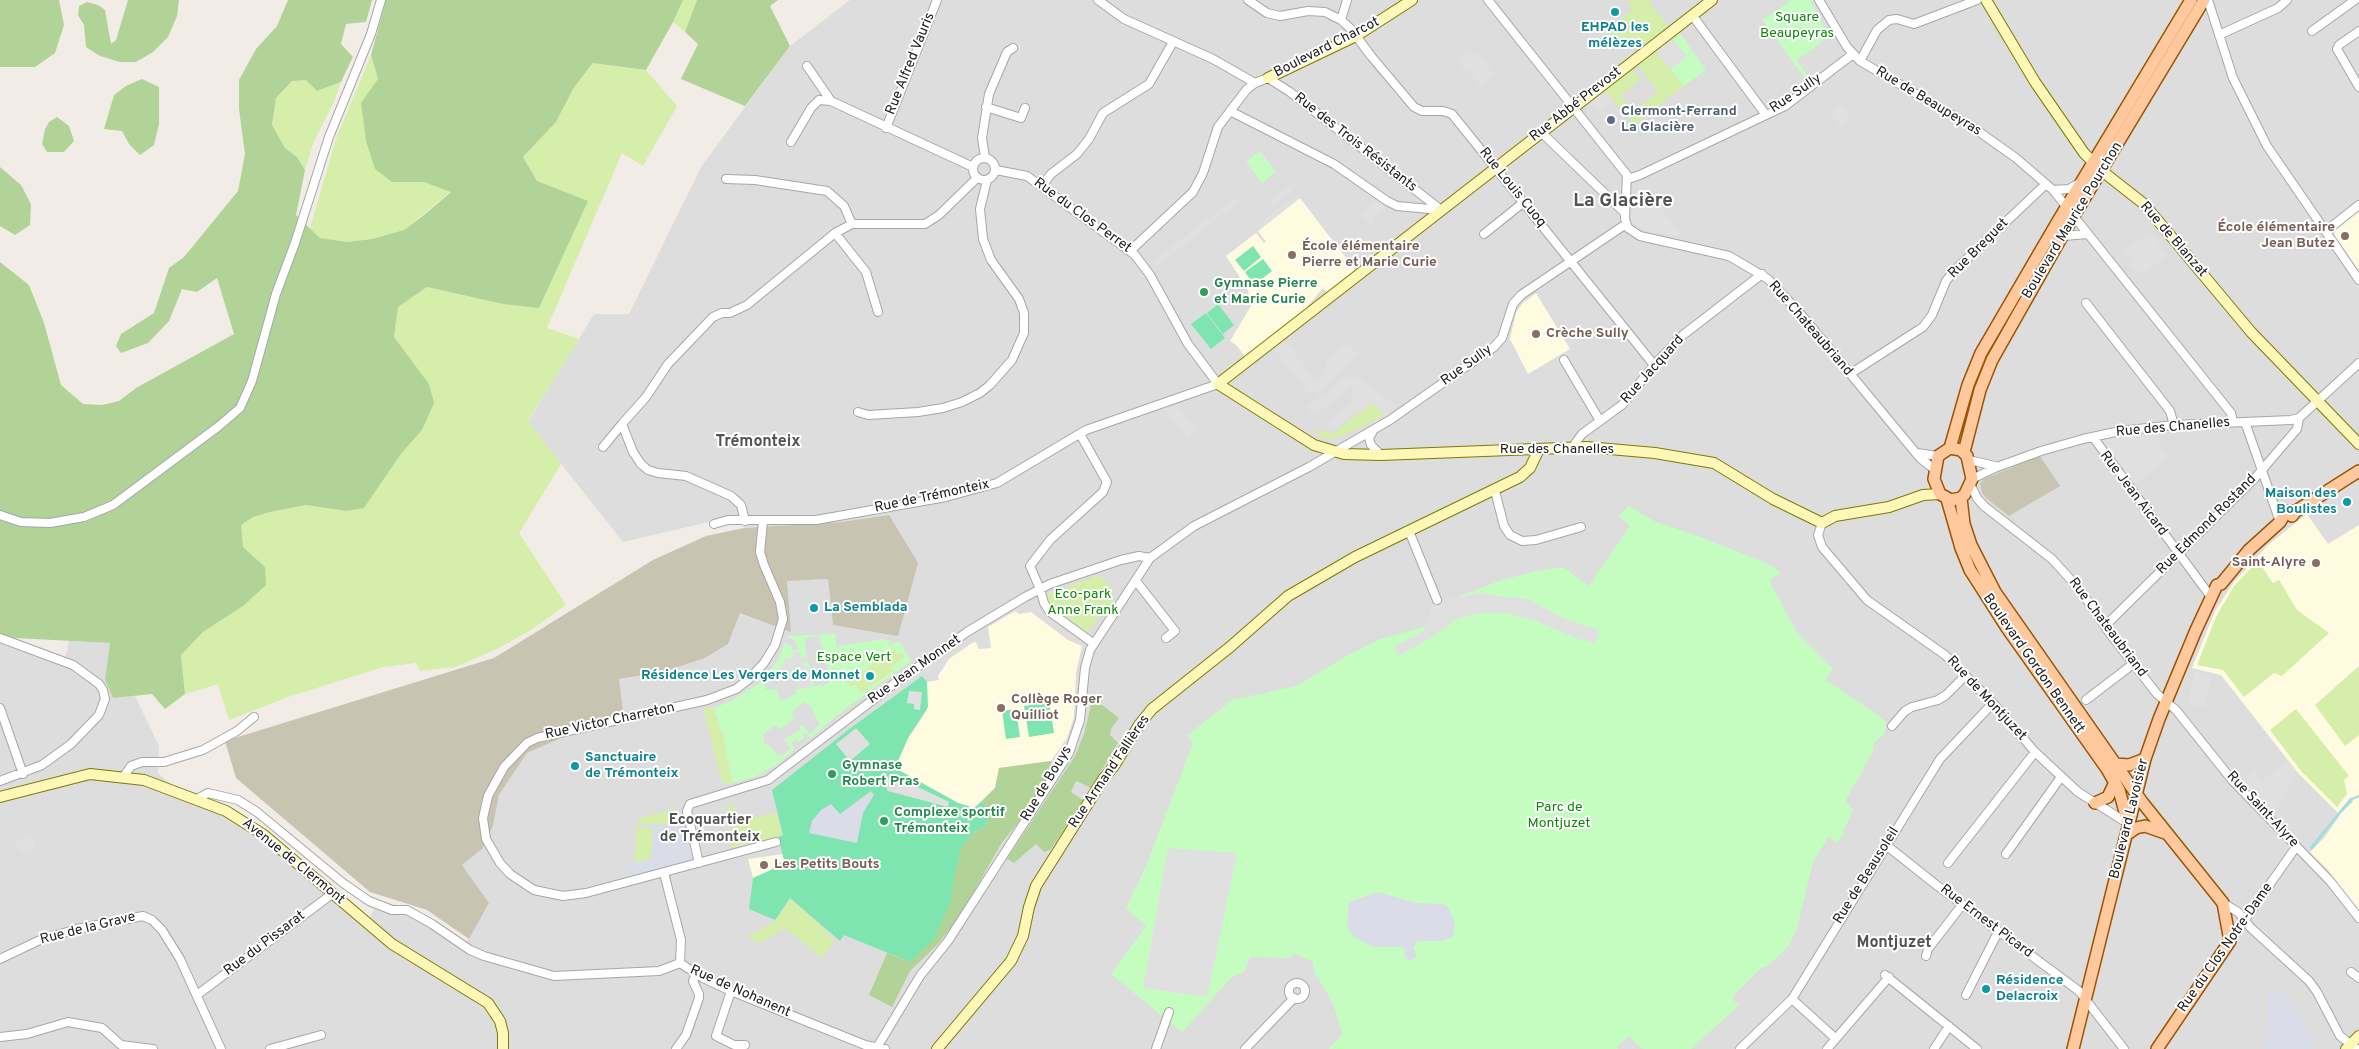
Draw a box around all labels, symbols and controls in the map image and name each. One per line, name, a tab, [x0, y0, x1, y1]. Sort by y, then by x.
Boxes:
marker: EHPAD les mélèzes	[1609, 6, 1621, 18]
park label: Square Beaupeyras	[1760, 10, 1834, 42]
street label: Rue Alfred Vauris	[883, 11, 939, 117]
street label: Boulevard Charcot	[1271, 14, 1383, 82]
place label: EHPAD les mélèzes	[1581, 20, 1649, 52]
street label: Rue Abbé Prevost	[1527, 64, 1625, 146]
street label: Rue de Beaupeyras	[1872, 64, 1984, 140]
street label: Rue Sully	[1767, 71, 1825, 117]
street label: Rue des Trois Résistants	[1290, 90, 1420, 196]
place label: Clermont-Ferrand La Glacière	[1621, 104, 1737, 136]
marker: Clermont-Ferrand La Glacière	[1605, 114, 1617, 126]
street label: Boulevard Maurice Pourchon	[2019, 139, 2127, 303]
street label: Rue Louis Cuoq	[1475, 145, 1549, 231]
street label: Rue du Clos Perret	[1030, 175, 1134, 257]
district label: La Glacière	[1573, 191, 1673, 213]
street label: Rue de Blanzat	[2136, 199, 2210, 281]
street label: Rue Breguet	[1945, 215, 2013, 283]
place label: École élémentaire Jean Butez	[2218, 220, 2335, 252]
marker: École élémentaire Jean Butez	[2339, 230, 2351, 242]
place label: École élémentaire Pierre et Marie Curie	[1302, 239, 1437, 272]
marker: École élémentaire Pierre et Marie Curie	[1286, 249, 1298, 261]
place label: Gymnase Pierre et Marie Curie	[1214, 276, 1318, 308]
street label: Rue Chateaubriand	[1764, 278, 1856, 380]
marker: Gymnase Pierre et Marie Curie	[1198, 286, 1210, 298]
place label: Crèche Sully	[1546, 326, 1629, 342]
marker: Crèche Sully	[1530, 328, 1542, 340]
street label: Rue Jacquard	[1618, 332, 1688, 408]
street label: Rue Sully	[1438, 342, 1496, 390]
street label: Rue des Chanelles	[2115, 415, 2231, 441]
district label: Trémonteix	[716, 433, 800, 453]
street label: Rue des Chanelles	[1500, 442, 1614, 458]
street label: Rue Jean Aicard	[2096, 448, 2170, 540]
street label: Rue Edmond Rostand	[2154, 472, 2260, 578]
street label: Rue de Trémonteix	[873, 477, 991, 517]
place label: Maison des Boulistes	[2265, 486, 2337, 518]
marker: Maison des Boulistes	[2341, 496, 2353, 508]
place label: Saint-Alyre	[2232, 555, 2306, 571]
marker: Saint-Alyre	[2310, 557, 2322, 569]
street label: Rue Chateaubriand	[2064, 575, 2150, 681]
park label: Eco-park Anne Frank	[1047, 587, 1119, 620]
street label: Boulevard Gordon Bennett	[1978, 591, 2088, 737]
place label: La Semblada	[824, 600, 908, 616]
marker: La Semblada	[808, 602, 820, 614]
street label: Rue Jean Monnet	[865, 632, 965, 708]
park label: Espace Vert	[817, 650, 891, 666]
street label: Rue de Montjuzet	[1943, 653, 2029, 745]
place label: Résidence Les Vergers de Monnet	[641, 668, 860, 684]
marker: Résidence Les Vergers de Monnet	[864, 670, 876, 682]
place label: Collège Roger Quilliot	[1011, 692, 1102, 724]
street label: Rue Victor Charreton	[544, 700, 676, 744]
marker: Collège Roger Quilliot	[995, 702, 1007, 714]
street label: Rue Armand Fallières	[1066, 712, 1154, 832]
street label: Rue de Bouys	[1018, 743, 1076, 825]
place label: Sanctuaire de Trémonteix	[585, 750, 679, 782]
street label: Boulevard Lavoisier	[2107, 757, 2153, 881]
place label: Gymnase Robert Pras	[842, 758, 919, 790]
marker: Sanctuaire de Trémonteix	[569, 760, 581, 772]
marker: Gymnase Robert Pras	[826, 768, 838, 780]
street label: Rue Saint-Alyre	[2222, 768, 2302, 852]
park label: Parc de Montjuzet	[1527, 800, 1591, 832]
place label: Complexe sportif Trémonteix	[894, 805, 1005, 838]
district label: Ecoquartier de Trémonteix	[660, 812, 760, 847]
street label: Avenue de Clermont	[238, 815, 348, 909]
marker: Complexe sportif Trémonteix	[878, 815, 890, 827]
street label: Rue de Beausoleil	[1830, 824, 1904, 928]
place label: Les Petits Bouts	[774, 857, 880, 873]
marker: Les Petits Bouts	[758, 859, 770, 871]
street label: Rue du Clos Notre-Dame	[2175, 880, 2277, 1016]
street label: Rue Ernest Picard	[1936, 882, 2036, 962]
street label: Rue du Pissarat	[221, 908, 309, 980]
street label: Rue de la Grave	[39, 909, 137, 949]
district label: Montjuzet	[1856, 934, 1932, 954]
street label: Rue de Nohanent	[687, 962, 793, 1022]
place label: Résidence Delacroix	[1996, 973, 2064, 1006]
marker: Résidence Delacroix	[1980, 983, 1992, 995]

